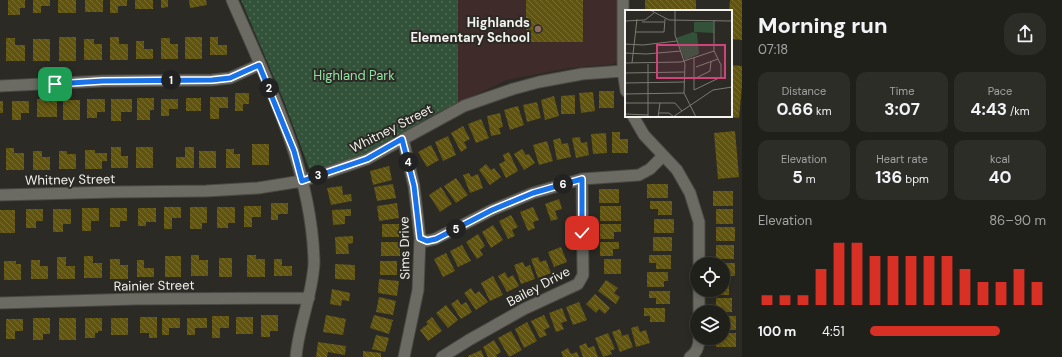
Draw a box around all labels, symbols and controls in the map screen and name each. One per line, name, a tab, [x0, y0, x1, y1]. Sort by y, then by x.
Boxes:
inset map	[625, 10, 732, 117]
text: Morning run	[758, 11, 888, 40]
button: share	[1004, 13, 1046, 55]
place label: Highlands Elementary School	[410, 14, 530, 46]
marker: Highlands Elementary School	[533, 24, 543, 34]
text: 07:18	[758, 41, 788, 58]
pin	[38, 67, 72, 101]
park label: Highland Park	[313, 67, 395, 84]
pin: 1	[161, 70, 181, 90]
icon: arrive	[44, 73, 66, 95]
text: 1	[169, 73, 173, 87]
pin: 2	[259, 78, 279, 98]
text: 2	[266, 81, 272, 95]
text: Distance	[782, 84, 826, 98]
text: Time	[890, 84, 914, 98]
text: Pace	[988, 84, 1012, 98]
text: 0.66	[777, 98, 813, 120]
text: 3:07	[884, 98, 920, 120]
text: 4:43	[970, 98, 1007, 120]
street label: Whitney Street	[347, 100, 435, 157]
text: km	[813, 104, 831, 118]
text: /km	[1007, 104, 1030, 118]
pin: 4	[398, 152, 418, 172]
text: Elevation	[781, 152, 827, 166]
text: Heart rate	[876, 152, 928, 166]
text: kcal	[990, 152, 1010, 166]
text: 4	[404, 155, 412, 169]
pin: 3	[308, 165, 328, 185]
text: 5	[792, 166, 803, 188]
text: 136	[875, 166, 902, 188]
text: 40	[988, 166, 1012, 188]
text: 3	[315, 168, 321, 182]
street label: Whitney Street	[25, 170, 115, 189]
text: m	[803, 172, 816, 186]
text: bpm	[902, 172, 929, 186]
pin: 6	[553, 174, 573, 194]
text: 6	[560, 177, 566, 191]
text: Elevation	[758, 212, 812, 229]
text: 86–90 m	[989, 212, 1046, 229]
street label: Sims Drive	[395, 216, 414, 280]
pin	[565, 216, 599, 250]
pin: 5	[446, 219, 466, 239]
text: 5	[453, 222, 459, 236]
icon: check	[571, 222, 593, 244]
map controls	[690, 257, 730, 345]
button: locate	[690, 257, 730, 297]
street label: Bailey Drive	[504, 263, 573, 310]
street label: Rainier Street	[113, 276, 195, 295]
button: layers	[690, 305, 730, 345]
text: 100 m	[758, 323, 796, 340]
text: 4:51	[822, 323, 845, 340]

